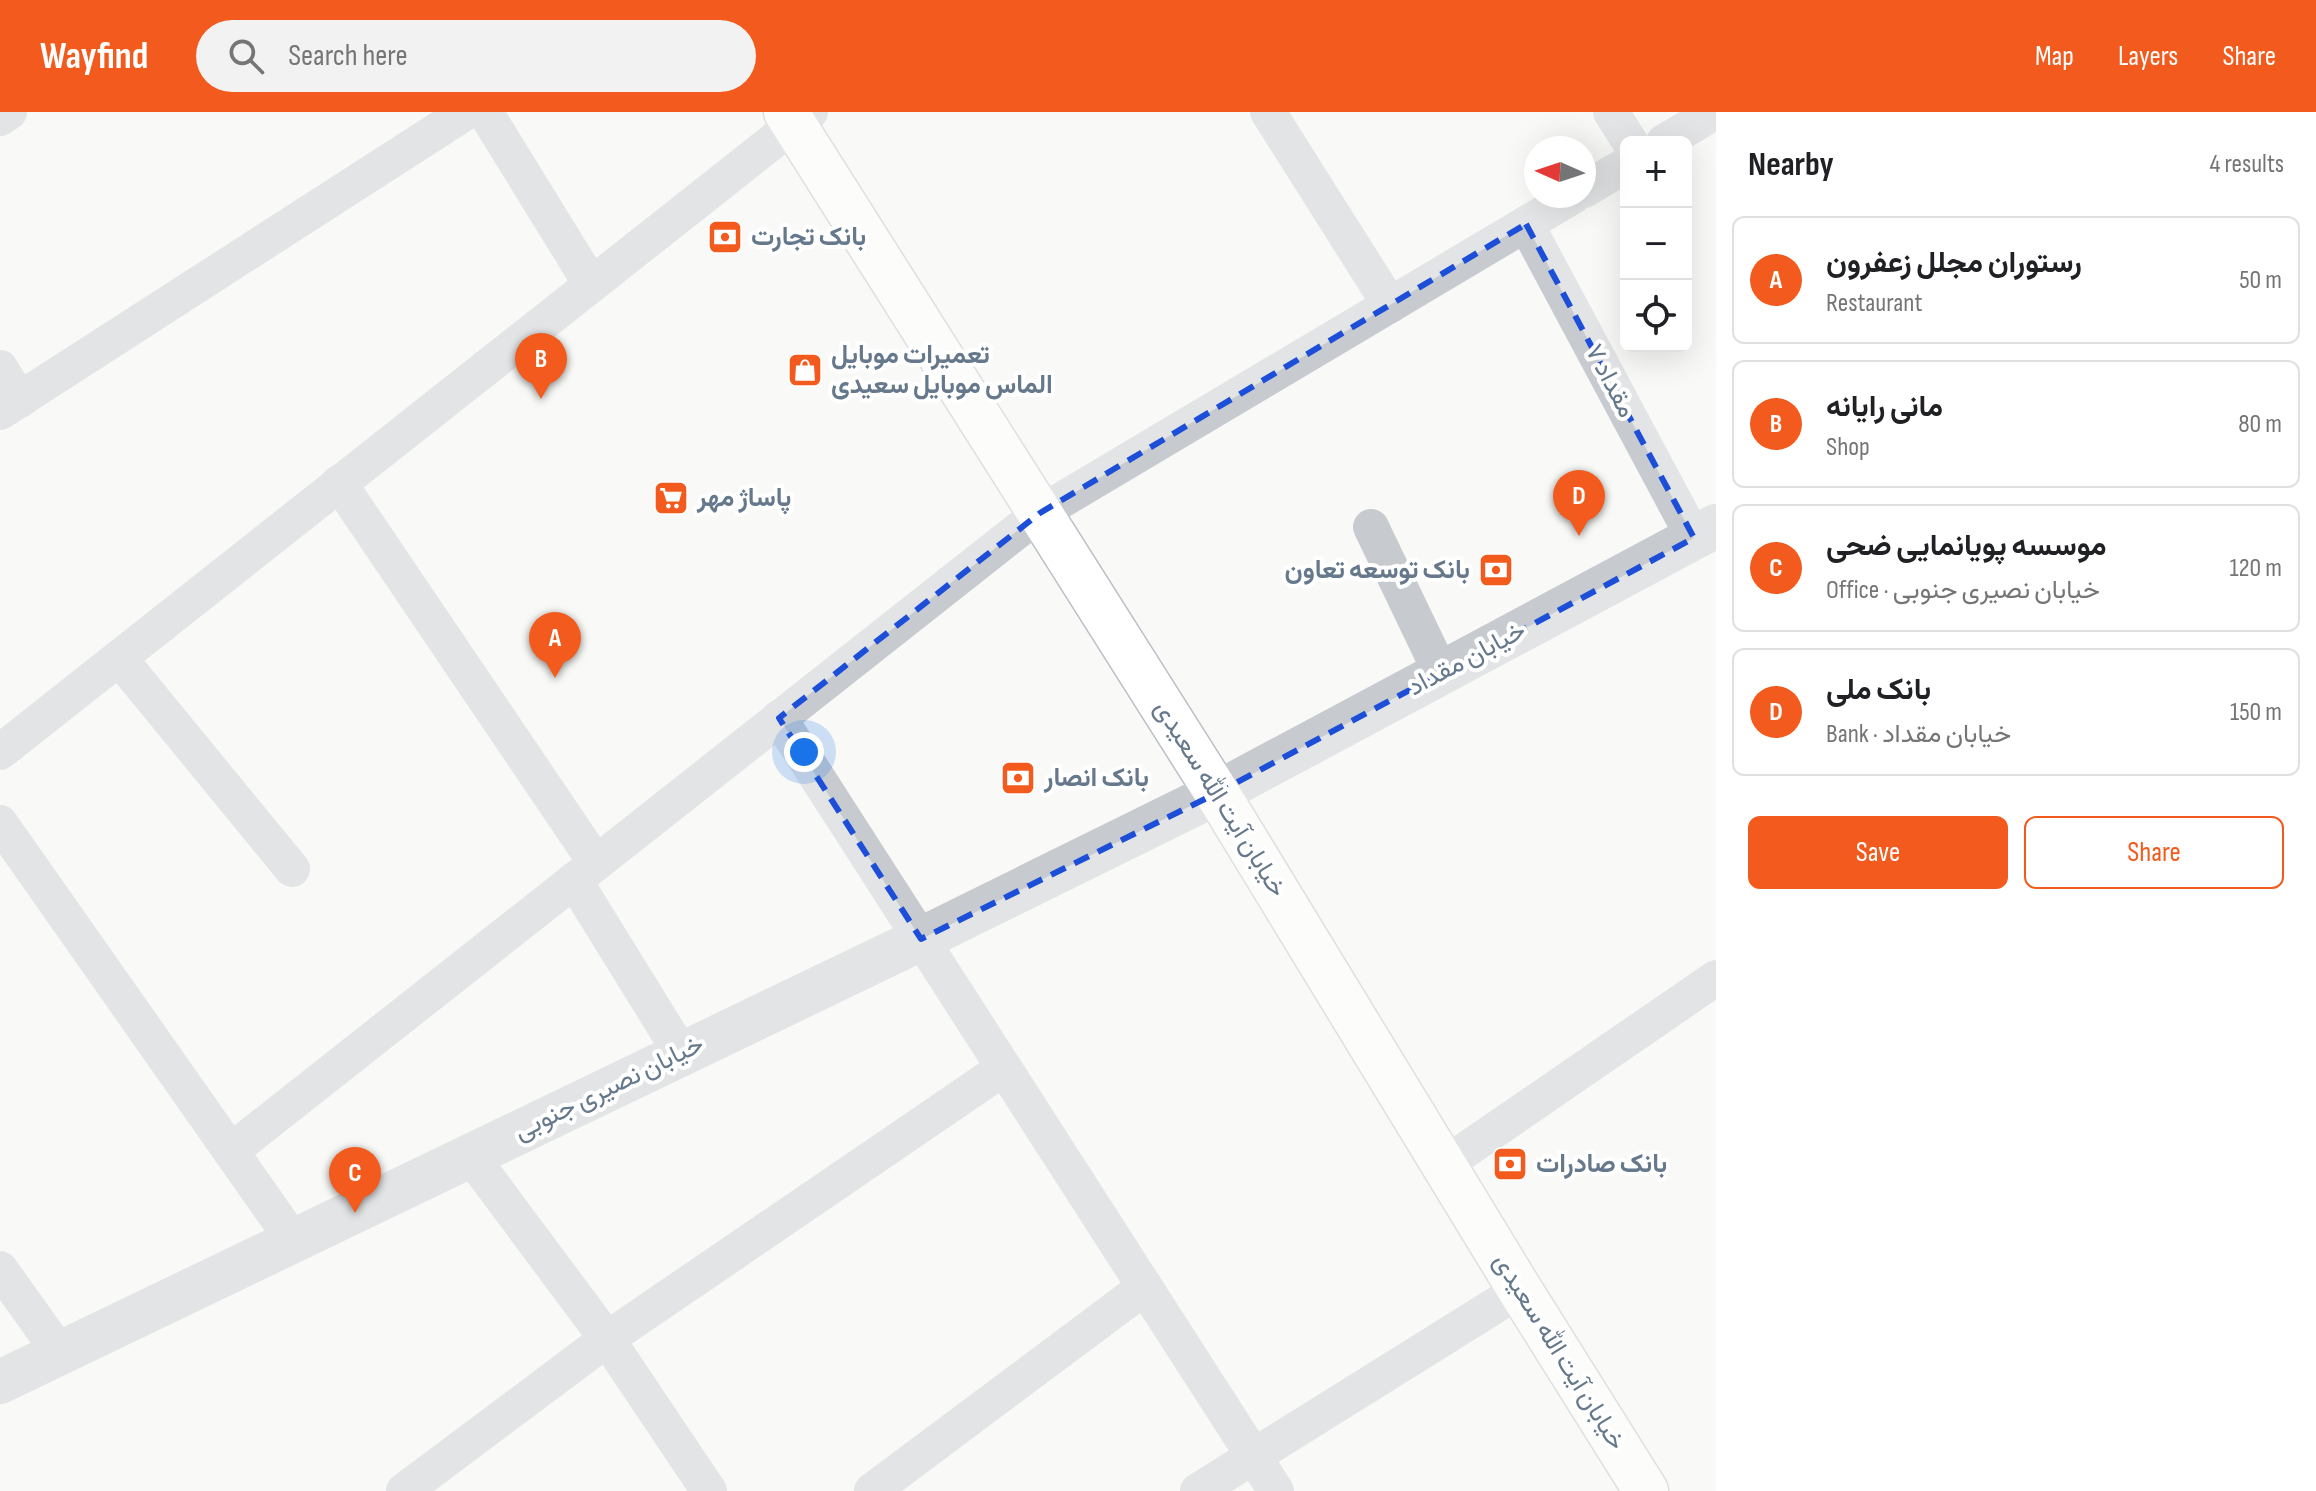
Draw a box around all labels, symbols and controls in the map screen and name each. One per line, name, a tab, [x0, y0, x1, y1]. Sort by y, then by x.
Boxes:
search box	[196, 20, 756, 92]
text: Wayfind	[40, 34, 148, 79]
icon: search	[224, 34, 268, 78]
text: Search here	[288, 38, 407, 74]
text: Map	[2035, 40, 2074, 73]
text: Layers	[2118, 40, 2178, 73]
text: Share	[2222, 40, 2276, 73]
north arrow	[1524, 136, 1596, 208]
map controls	[1620, 136, 1692, 352]
button: +	[1620, 136, 1692, 208]
text: Nearby	[1748, 144, 1834, 185]
text: 4 results	[2209, 149, 2284, 180]
button: −	[1620, 208, 1692, 280]
bank icon: بانک تجارت	[706, 218, 744, 256]
place label: بانک تجارت	[751, 222, 866, 253]
text: رستوران مجلل زعفرون	[1826, 245, 2082, 281]
text: A	[1770, 265, 1782, 296]
text: 50 m	[2239, 265, 2282, 296]
button: locate	[1620, 280, 1692, 352]
text: Restaurant	[1826, 288, 1922, 319]
pin: B	[515, 333, 567, 399]
street label: ۷ مقداد	[1578, 339, 1642, 423]
place label: تعمیرات موبایل الماس موبایل سعیدی	[831, 340, 1053, 401]
shop icon: تعمیرات موبایل الماس موبایل سعیدی	[786, 351, 824, 389]
text: مانی رایانه	[1826, 389, 1943, 425]
text: B	[1770, 409, 1782, 440]
text: 80 m	[2238, 409, 2282, 440]
text: Shop	[1826, 432, 1870, 463]
pin: D	[1553, 470, 1605, 536]
supermarket icon: پاساژ مهر	[652, 479, 690, 517]
place label: پاساژ مهر	[696, 483, 791, 515]
text: موسسه پویانمایی ضحی	[1826, 528, 2107, 564]
bank icon: بانک توسعه تعاون	[1477, 551, 1515, 589]
text: C	[1769, 553, 1783, 584]
text: 120 m	[2229, 553, 2282, 584]
place label: بانک توسعه تعاون	[1285, 555, 1470, 586]
text: Office · خیابان نصیری جنوبی	[1826, 575, 2100, 606]
pin: A	[529, 612, 581, 678]
street label: خیابان مقداد	[1403, 615, 1531, 703]
text: بانک ملی	[1826, 672, 1931, 708]
street label: خیابان آیت الله سعیدی	[1147, 694, 1294, 903]
text: D	[1769, 697, 1783, 728]
text: 150 m	[2230, 697, 2282, 728]
text: Bank · خیابان مقداد	[1826, 719, 2011, 750]
your location	[784, 732, 824, 772]
bank icon: بانک انصار	[999, 759, 1037, 797]
place label: بانک انصار	[1043, 763, 1149, 794]
button: Save	[1748, 816, 2008, 889]
button: Share	[2024, 816, 2284, 889]
street label: خیابان نصیری جنوبی	[509, 1029, 709, 1147]
bank icon: بانک صادرات	[1491, 1145, 1529, 1183]
pin: C	[329, 1147, 381, 1213]
place label: بانک صادرات	[1536, 1149, 1667, 1180]
street label: خیابان آیت الله سعیدی	[1486, 1247, 1633, 1456]

